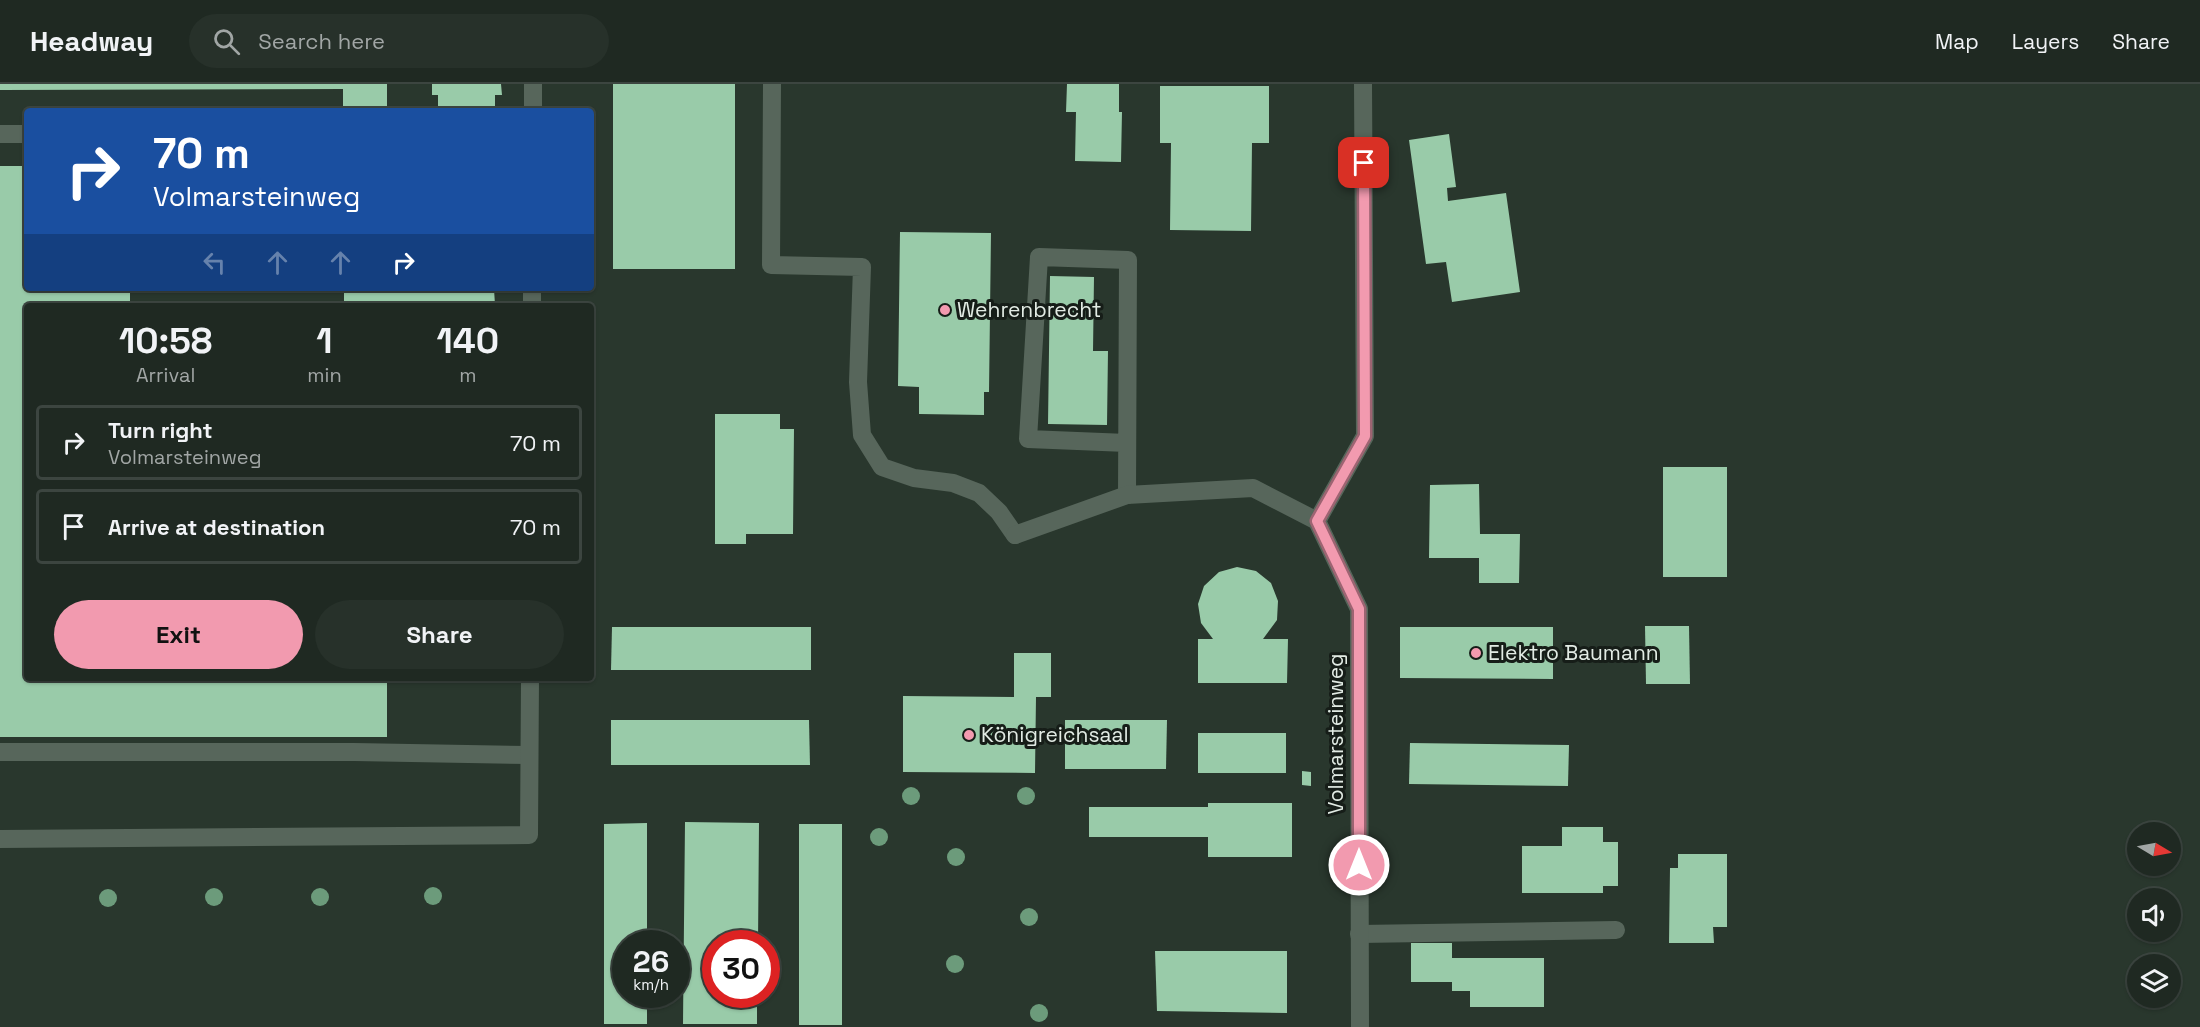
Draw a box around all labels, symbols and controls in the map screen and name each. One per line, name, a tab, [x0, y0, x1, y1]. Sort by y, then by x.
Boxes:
search box	[189, 14, 609, 68]
text: Headway	[30, 23, 153, 59]
icon: search	[210, 25, 243, 58]
text: Search here	[258, 27, 385, 55]
text: Map	[1935, 28, 1979, 55]
text: Layers	[2012, 28, 2079, 55]
text: Share	[2112, 28, 2170, 55]
text: 70 m	[153, 127, 250, 180]
icon: right	[54, 132, 132, 210]
pin	[1338, 137, 1389, 188]
icon: arrive	[1347, 146, 1380, 179]
text: Volmarsteinweg	[153, 179, 360, 214]
icon: left	[198, 246, 231, 279]
icon: ahead	[261, 246, 294, 279]
icon: ahead	[324, 246, 357, 279]
icon: right	[387, 246, 420, 279]
place label: Wehrenbrecht	[957, 296, 1102, 323]
marker: Wehrenbrecht	[938, 303, 952, 317]
text: 10:58	[119, 318, 212, 364]
text: 1	[316, 318, 333, 364]
text: 140	[437, 318, 499, 364]
text: Arrival	[136, 362, 195, 388]
text: min	[307, 362, 342, 388]
text: m	[459, 362, 476, 388]
text: Turn right	[108, 416, 213, 444]
icon: right	[57, 426, 90, 459]
text: 70 m	[510, 429, 561, 457]
text: Volmarsteinweg	[108, 444, 262, 470]
icon: arrive	[57, 510, 90, 543]
text: Arrive at destination	[108, 513, 325, 541]
text: 70 m	[510, 513, 561, 541]
button: Exit	[54, 600, 303, 669]
button: Share	[315, 600, 564, 669]
place label: Elektro Baumann	[1488, 639, 1659, 666]
marker: Elektro Baumann	[1469, 646, 1483, 660]
street label: Volmarsteinweg	[1322, 653, 1349, 815]
place label: Königreichsaal	[981, 721, 1129, 748]
marker: Königreichsaal	[962, 728, 976, 742]
north arrow	[2127, 822, 2181, 876]
map controls	[2127, 822, 2181, 1008]
position arrow	[1327, 833, 1391, 897]
button: sound	[2127, 888, 2181, 942]
speed limit sign: 30	[702, 930, 780, 1008]
text: 26	[633, 942, 669, 981]
button: layers	[2127, 954, 2181, 1008]
text: km/h	[633, 975, 669, 994]

